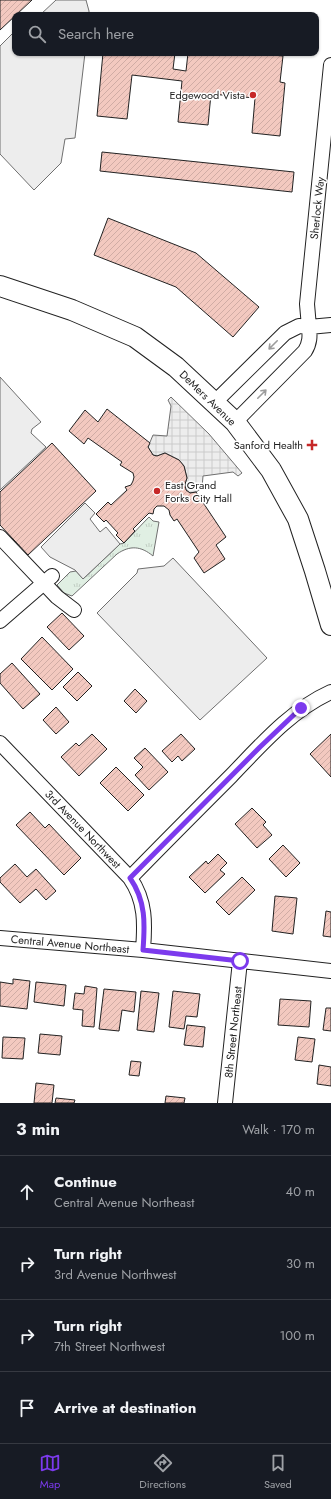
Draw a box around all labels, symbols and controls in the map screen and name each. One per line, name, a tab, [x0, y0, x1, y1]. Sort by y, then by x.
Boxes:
search box	[12, 12, 319, 56]
icon: search	[26, 23, 48, 45]
text: Search here	[58, 23, 134, 45]
place label: Edgewood Vista	[170, 87, 245, 103]
marker: Edgewood Vista	[248, 90, 258, 100]
street label: Sherlock Way	[306, 176, 328, 240]
one-way arrow	[268, 340, 278, 350]
street label: DeMers Avenue	[176, 367, 240, 430]
one-way arrow	[257, 389, 267, 399]
place label: Sanford Health	[234, 437, 303, 453]
marker: Sanford Health	[306, 439, 318, 451]
place label: East Grand Forks City Hall	[165, 477, 232, 506]
marker: East Grand Forks City Hall	[152, 486, 162, 496]
route end	[292, 699, 310, 717]
street label: 3rd Avenue Northwest	[41, 786, 125, 872]
street label: Central Avenue Northeast	[10, 931, 130, 957]
route start	[231, 952, 249, 970]
street label: 8th Street Northeast	[220, 985, 246, 1079]
text: 3 min	[16, 1117, 60, 1141]
text: Walk · 170 m	[242, 1120, 315, 1139]
text: Continue	[54, 1171, 117, 1193]
icon: ahead	[16, 1181, 38, 1203]
text: 40 m	[286, 1182, 315, 1201]
text: Central Avenue Northeast	[54, 1193, 194, 1212]
text: Turn right	[54, 1243, 122, 1265]
icon: right	[16, 1253, 38, 1275]
text: 30 m	[286, 1254, 315, 1273]
text: 3rd Avenue Northwest	[54, 1265, 176, 1284]
text: Turn right	[54, 1315, 122, 1337]
icon: right	[16, 1325, 38, 1347]
text: 100 m	[280, 1326, 315, 1345]
text: 7th Street Northwest	[54, 1337, 165, 1356]
icon: arrive	[16, 1397, 38, 1419]
text: Arrive at destination	[54, 1397, 196, 1419]
tab: Map	[39, 1452, 61, 1492]
tab: Directions	[139, 1452, 186, 1492]
tab: Saved	[264, 1452, 292, 1492]

